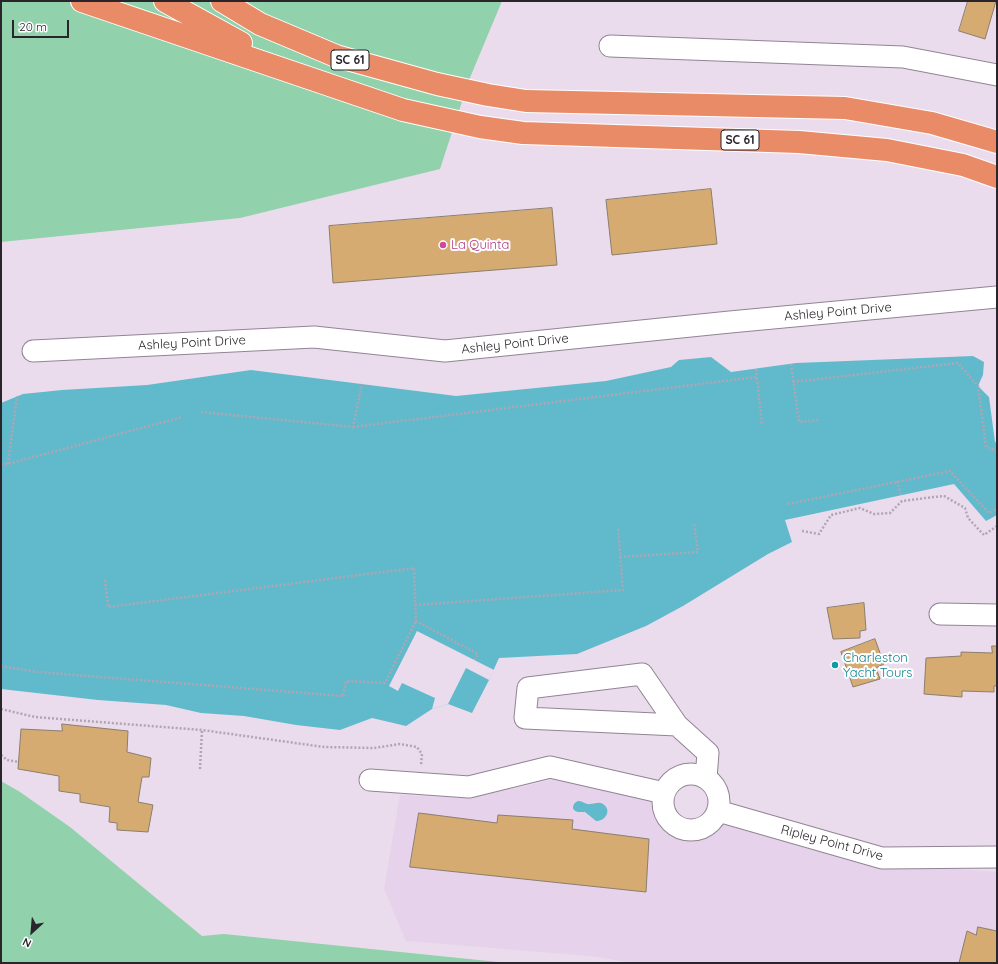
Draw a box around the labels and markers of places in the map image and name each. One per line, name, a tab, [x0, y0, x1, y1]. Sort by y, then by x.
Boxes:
place label: La Quinta	[451, 237, 509, 253]
marker: La Quinta	[438, 240, 448, 250]
place label: Charleston Yacht Tours	[843, 650, 912, 681]
marker: Charleston Yacht Tours	[830, 660, 840, 670]

